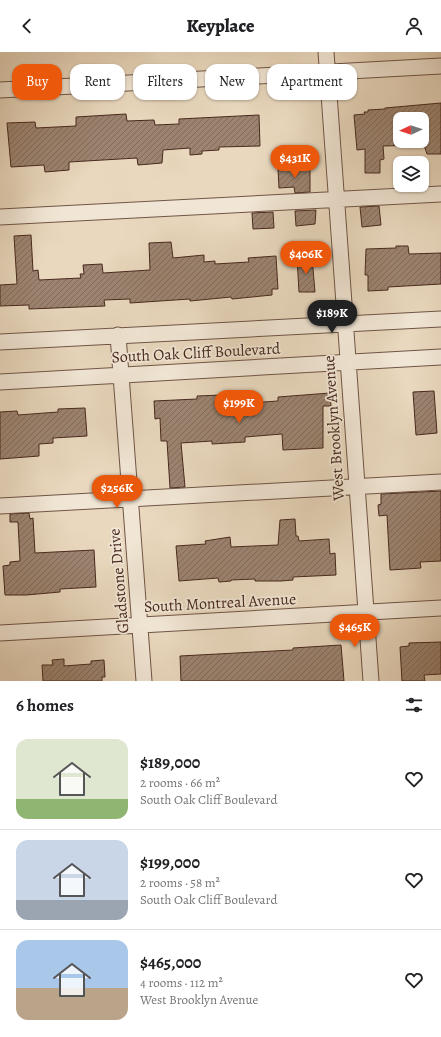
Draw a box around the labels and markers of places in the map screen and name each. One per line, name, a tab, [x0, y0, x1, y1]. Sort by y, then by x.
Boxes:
pin: $431K	[267, 145, 323, 179]
pin: $406K	[278, 241, 334, 275]
pin: $189K	[304, 300, 360, 334]
pin: $199K	[211, 390, 267, 424]
pin: $256K	[89, 475, 145, 509]
pin: $465K	[327, 614, 383, 648]

